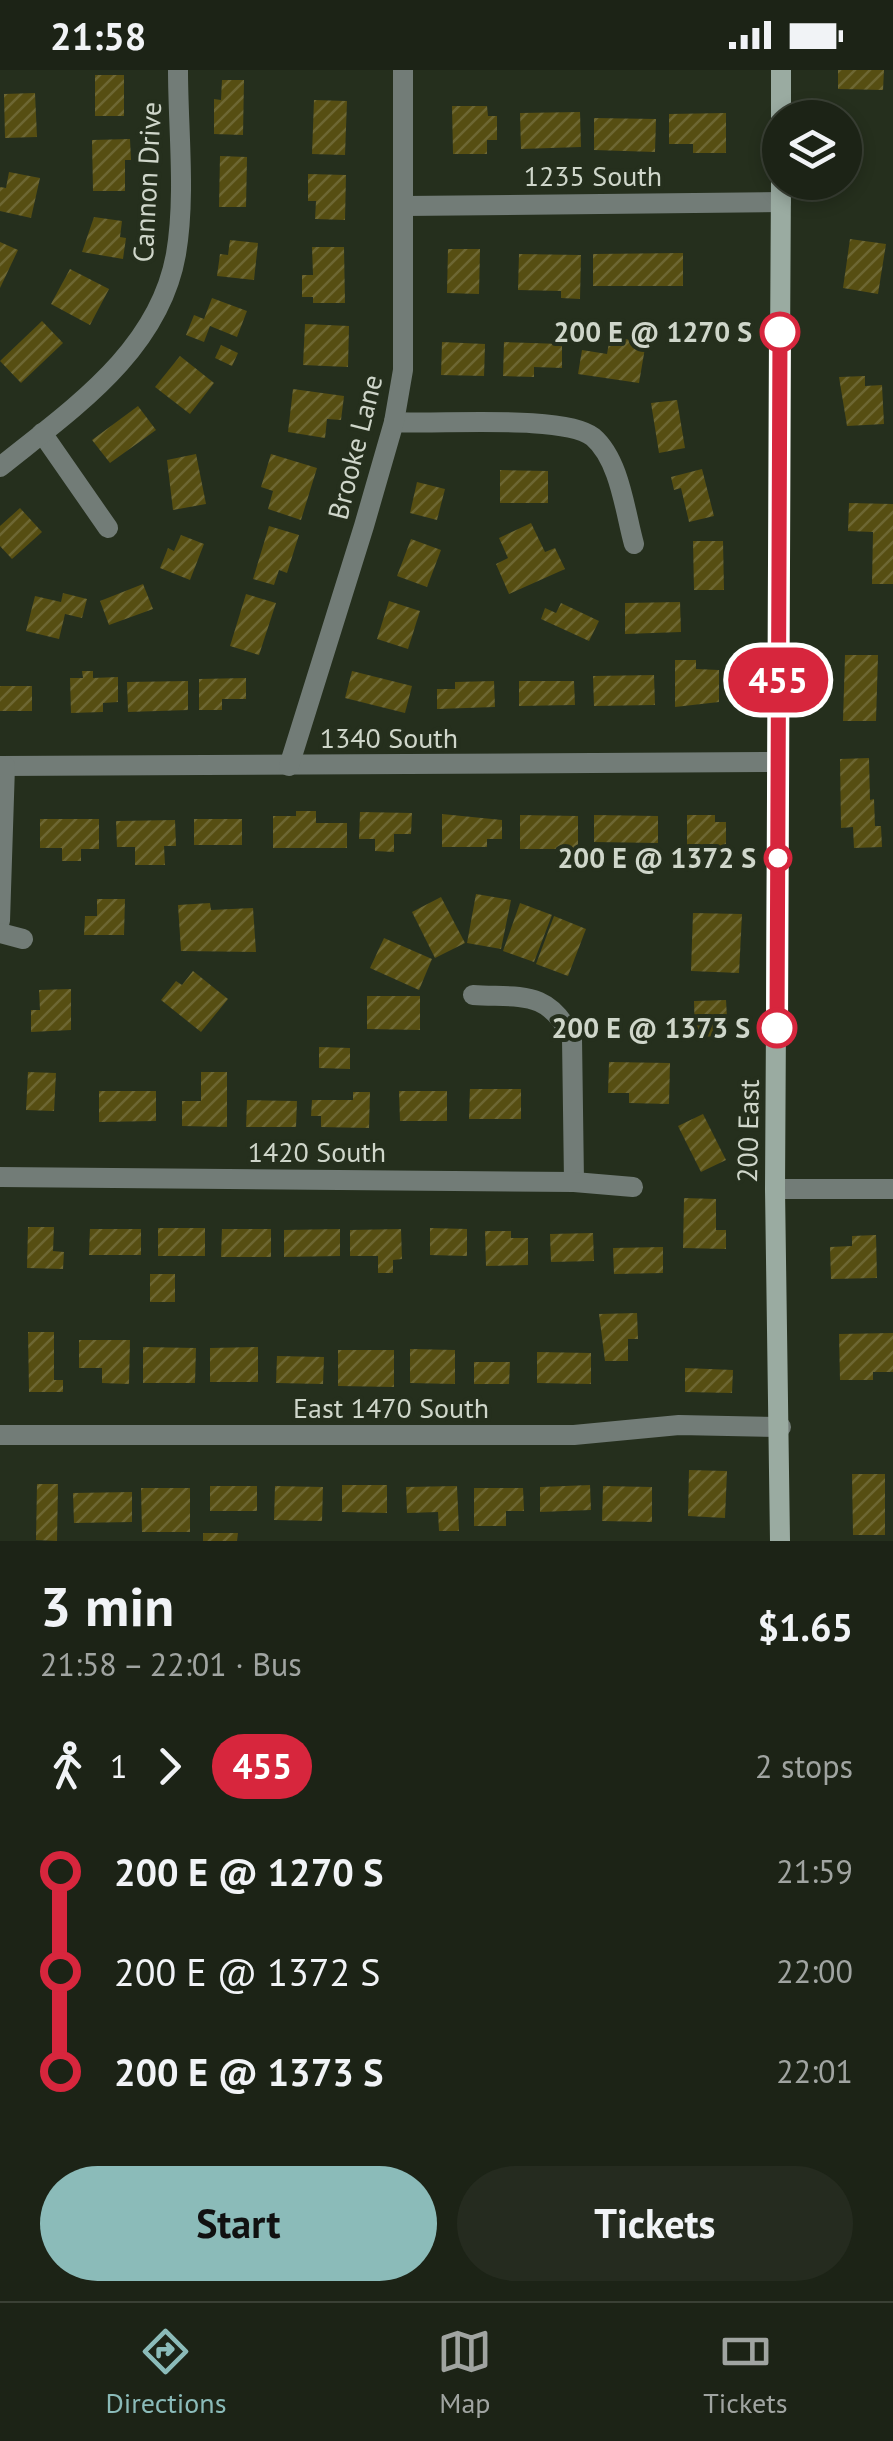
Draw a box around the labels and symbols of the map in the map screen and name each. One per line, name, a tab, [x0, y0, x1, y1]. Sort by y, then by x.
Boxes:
street label: Cannon Drive	[124, 101, 169, 263]
street label: 1235 South	[524, 157, 662, 194]
place label: 200 E @ 1270 S	[553, 313, 752, 350]
marker: 200 E @ 1270 S	[761, 313, 799, 351]
street label: Brooke Lane	[319, 371, 390, 523]
line badge: 455	[720, 648, 836, 712]
street label: 1340 South	[320, 719, 458, 756]
place label: 200 E @ 1372 S	[557, 839, 756, 876]
marker: 200 E @ 1372 S	[765, 845, 791, 871]
place label: 200 E @ 1373 S	[551, 1009, 750, 1046]
marker: 200 E @ 1373 S	[758, 1009, 796, 1047]
street label: 200 East	[728, 1078, 767, 1183]
street label: 1420 South	[248, 1133, 386, 1170]
street label: East 1470 South	[293, 1389, 489, 1426]

